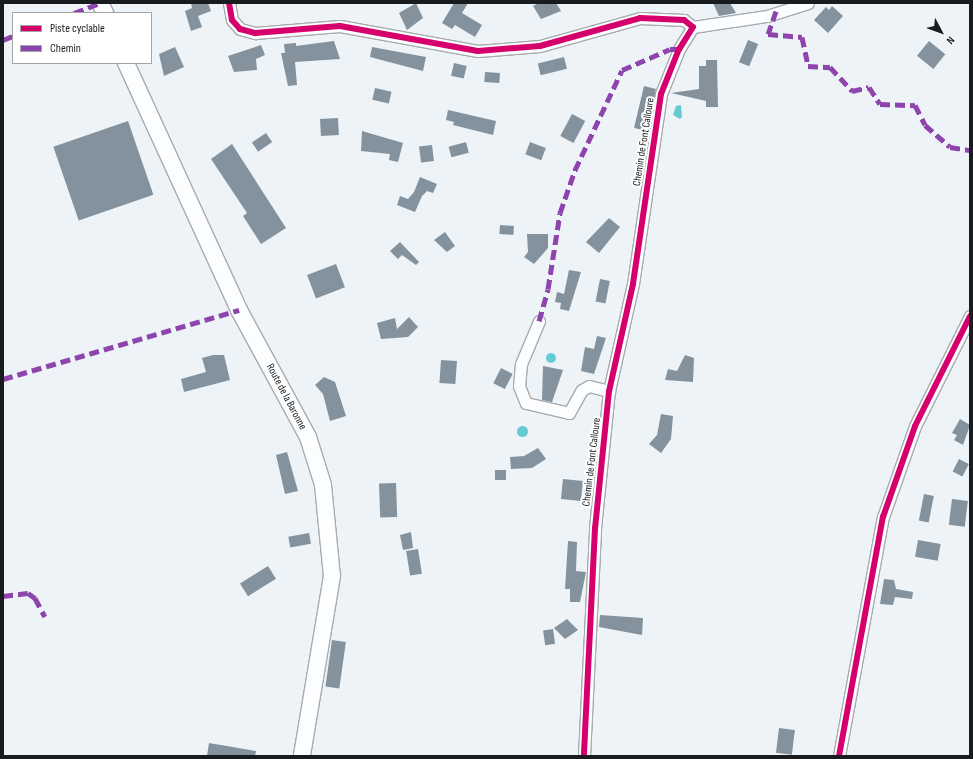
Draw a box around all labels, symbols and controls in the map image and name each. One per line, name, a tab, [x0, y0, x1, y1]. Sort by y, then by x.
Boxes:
legend	[12, 12, 152, 64]
north arrow	[921, 12, 961, 52]
text: Piste cyclable	[50, 21, 105, 36]
text: N	[944, 34, 957, 47]
text: Chemin	[50, 41, 81, 56]
street label: Chemin de Font Calloure	[630, 97, 658, 187]
street label: Route de la Baronne	[263, 362, 309, 432]
street label: Chemin de Font Calloure	[580, 417, 604, 507]

